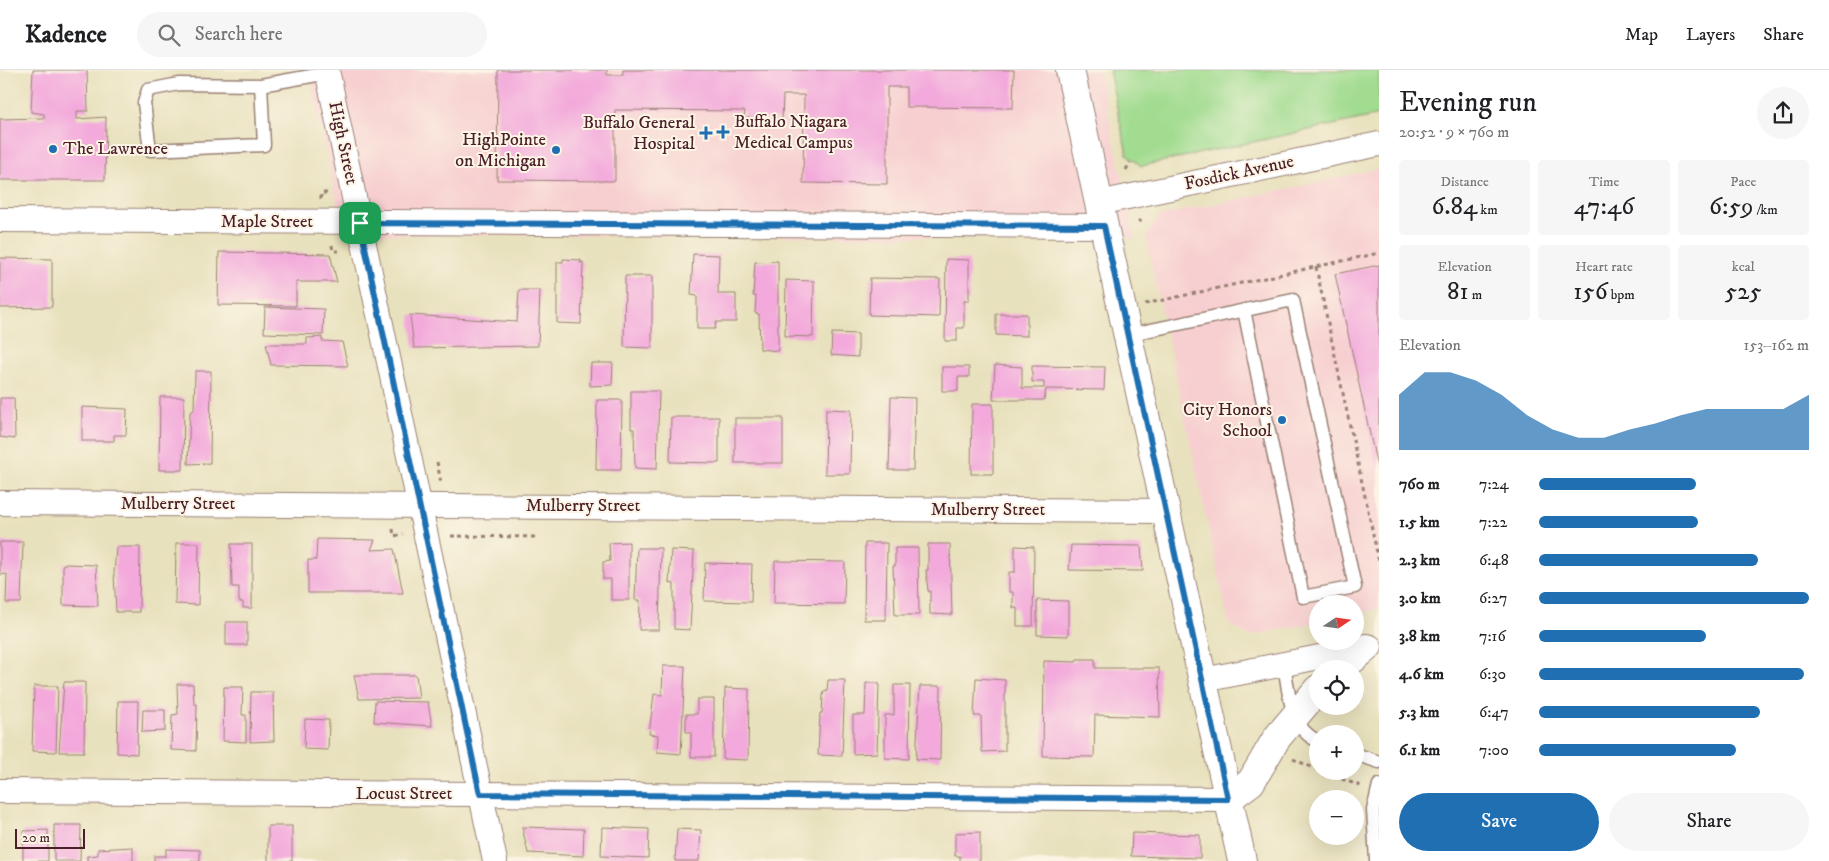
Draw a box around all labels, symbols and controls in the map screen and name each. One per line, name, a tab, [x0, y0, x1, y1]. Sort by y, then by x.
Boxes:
search box	[137, 12, 487, 57]
text: Kadence	[25, 20, 107, 50]
icon: search	[155, 21, 183, 49]
text: Search here	[195, 23, 283, 46]
text: Map	[1625, 24, 1658, 46]
text: Layers	[1686, 24, 1735, 46]
text: Share	[1763, 24, 1804, 46]
text: Evening run	[1399, 85, 1537, 120]
button: share	[1757, 87, 1809, 139]
street label: High Street	[323, 99, 363, 187]
place label: Buffalo Niagara Medical Campus	[734, 111, 853, 154]
place label: Buffalo General Hospital	[583, 112, 696, 155]
text: 20:52 · 9 × 760 m	[1399, 122, 1509, 142]
marker: Buffalo Niagara Medical Campus	[716, 125, 730, 139]
marker: Buffalo General Hospital	[699, 126, 713, 140]
place label: HighPointe on Michigan	[455, 129, 547, 172]
place label: The Lawrence	[63, 138, 168, 160]
marker: The Lawrence	[47, 143, 59, 155]
marker: HighPointe on Michigan	[550, 144, 562, 156]
street label: Fosdick Avenue	[1182, 151, 1296, 195]
text: Distance	[1441, 173, 1489, 191]
text: Time	[1589, 173, 1619, 191]
text: Pace	[1730, 173, 1756, 191]
text: 6.84	[1432, 191, 1477, 222]
text: 47:46	[1574, 191, 1634, 222]
text: 6:59	[1709, 191, 1753, 222]
text: km	[1477, 201, 1498, 219]
text: /km	[1753, 201, 1778, 219]
pin	[339, 202, 381, 244]
icon: arrive	[346, 209, 374, 237]
street label: Maple Street	[221, 211, 313, 233]
text: Elevation	[1438, 258, 1492, 276]
text: Heart rate	[1575, 258, 1633, 276]
text: kcal	[1732, 258, 1755, 276]
text: 81	[1447, 276, 1469, 307]
text: 156	[1573, 276, 1608, 307]
text: 525	[1725, 276, 1762, 307]
text: m	[1469, 286, 1482, 304]
text: bpm	[1608, 286, 1635, 304]
text: Elevation	[1399, 335, 1461, 355]
text: 153–162 m	[1743, 335, 1809, 355]
place label: City Honors School	[1183, 399, 1273, 442]
marker: City Honors School	[1276, 414, 1288, 426]
text: 760 m	[1399, 474, 1440, 494]
text: 7:24	[1479, 474, 1509, 494]
street label: Mulberry Street	[121, 493, 235, 515]
street label: Mulberry Street	[526, 495, 640, 517]
street label: Mulberry Street	[931, 499, 1045, 521]
text: 1.5 km	[1399, 512, 1440, 532]
text: 7:22	[1479, 512, 1507, 532]
text: 2.3 km	[1399, 550, 1440, 570]
text: 6:48	[1479, 550, 1509, 570]
text: 3.0 km	[1399, 588, 1441, 608]
text: 6:27	[1479, 588, 1507, 608]
north arrow	[1309, 595, 1364, 650]
map controls	[1309, 595, 1364, 845]
text: 3.8 km	[1399, 626, 1440, 646]
text: 7:16	[1479, 626, 1506, 646]
button: locate	[1309, 660, 1364, 715]
text: 4.6 km	[1399, 664, 1444, 684]
text: 6:30	[1479, 664, 1506, 684]
text: 5.3 km	[1399, 702, 1440, 722]
text: 6:47	[1479, 702, 1509, 722]
button: +	[1309, 725, 1364, 780]
text: 6.1 km	[1399, 740, 1440, 760]
text: 7:00	[1479, 740, 1509, 760]
street label: Locust Street	[356, 783, 452, 805]
button: −	[1309, 790, 1364, 845]
button: Save	[1399, 793, 1599, 851]
button: Share	[1609, 793, 1809, 851]
scale bar	[15, 826, 85, 849]
text: 20 m	[22, 829, 50, 847]

